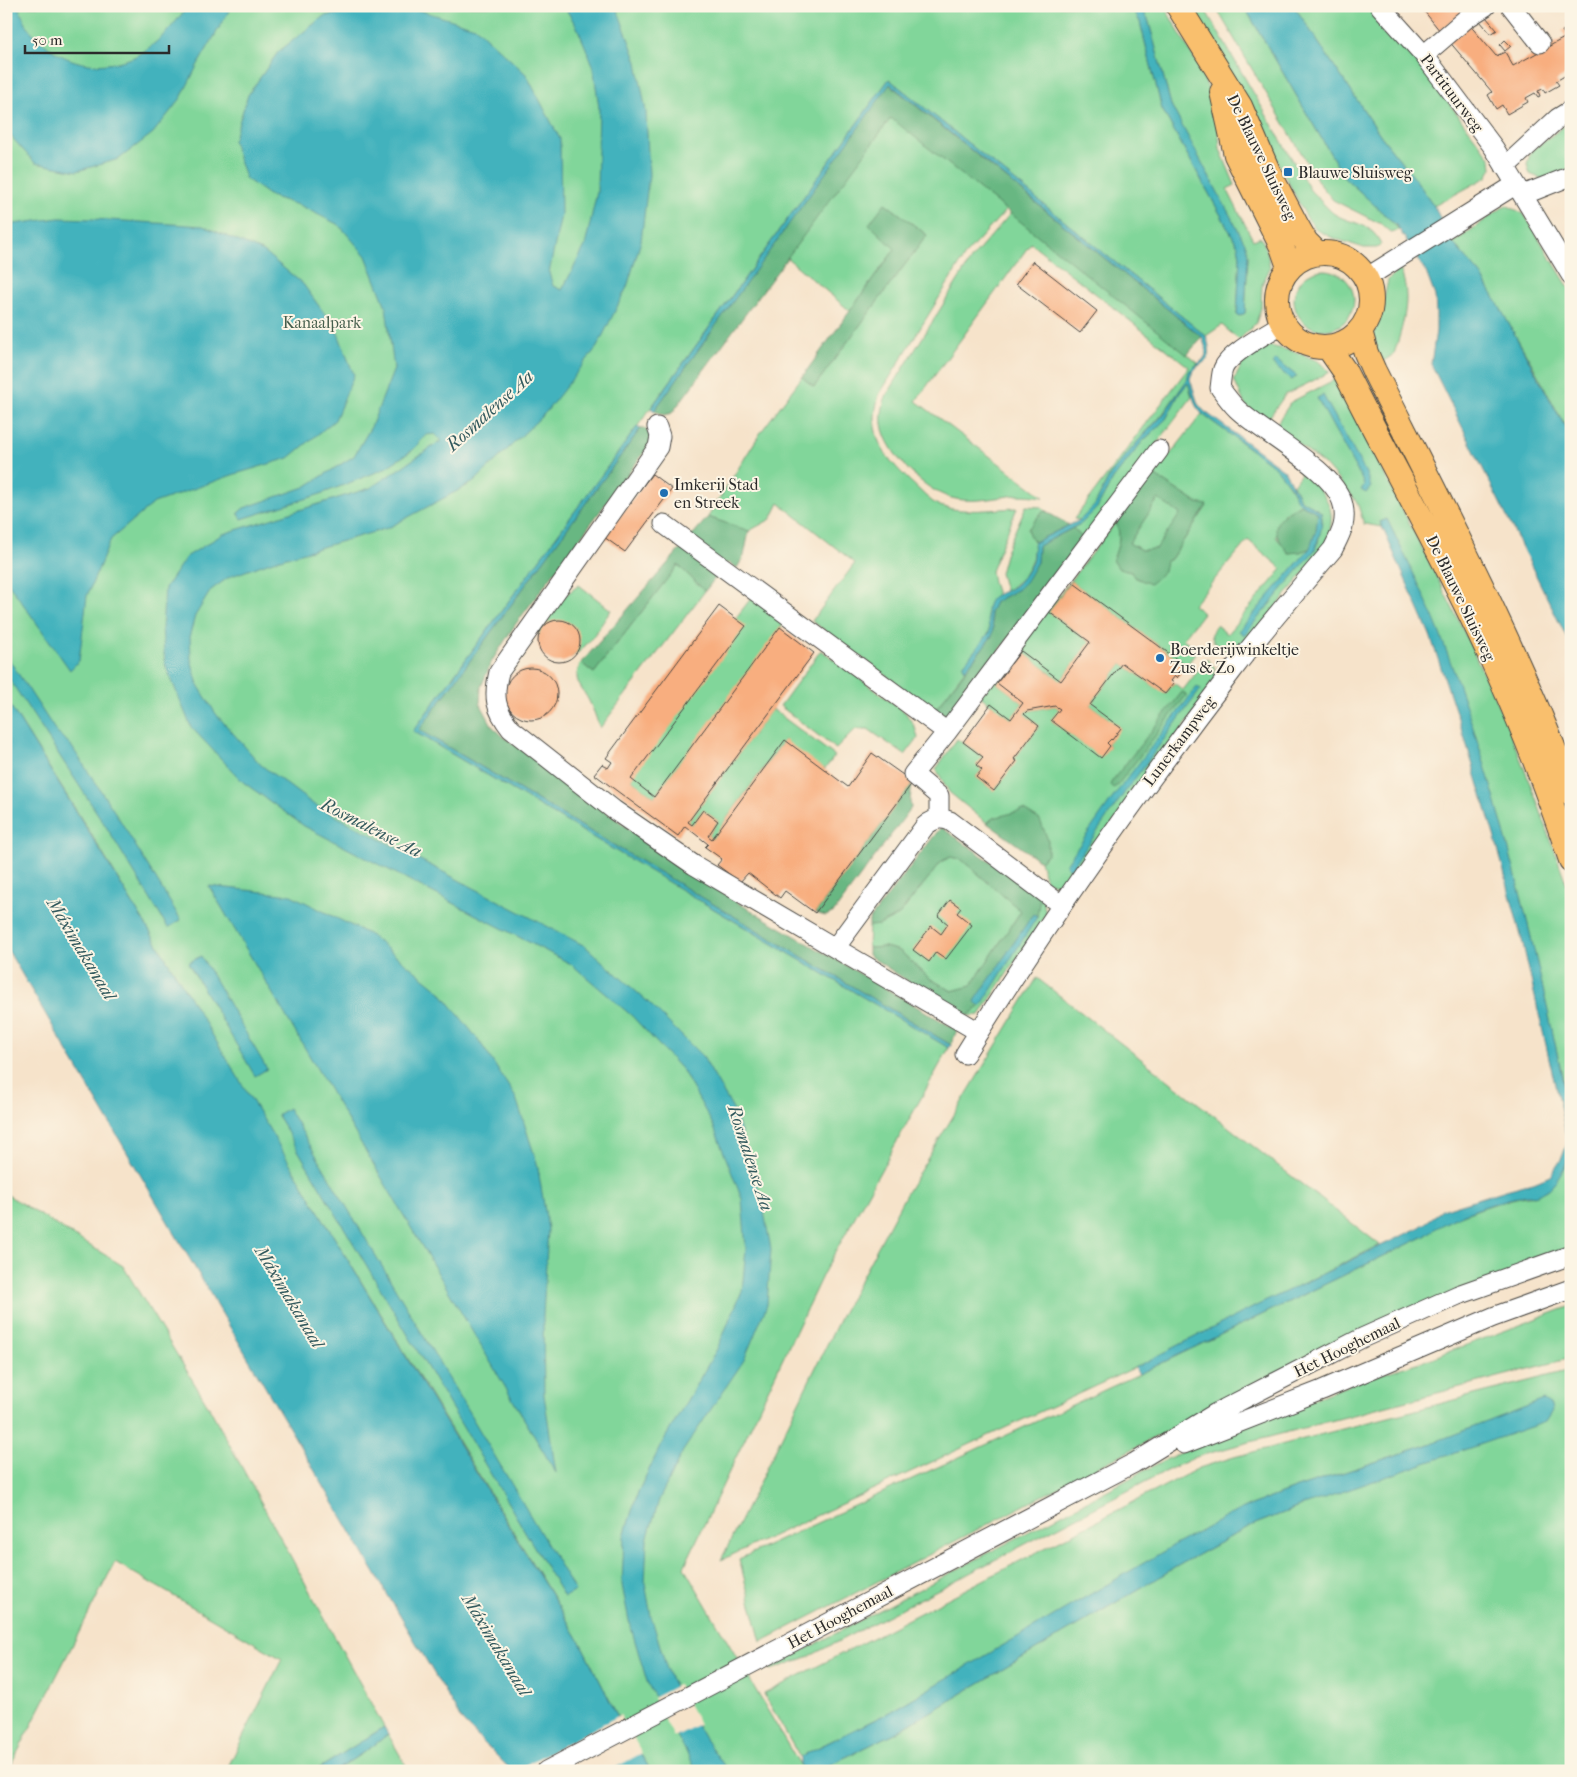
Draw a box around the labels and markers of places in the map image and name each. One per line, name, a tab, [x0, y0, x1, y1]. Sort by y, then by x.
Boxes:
place label: Blauwe Sluisweg	[1298, 163, 1413, 182]
marker: Blauwe Sluisweg	[1282, 166, 1294, 178]
place label: Imkerij Stad en Streek	[674, 475, 759, 512]
marker: Imkerij Stad en Streek	[658, 487, 670, 499]
place label: Boerderijwinkeltje Zus & Zo	[1170, 640, 1299, 677]
marker: Boerderijwinkeltje Zus & Zo	[1154, 652, 1166, 664]

